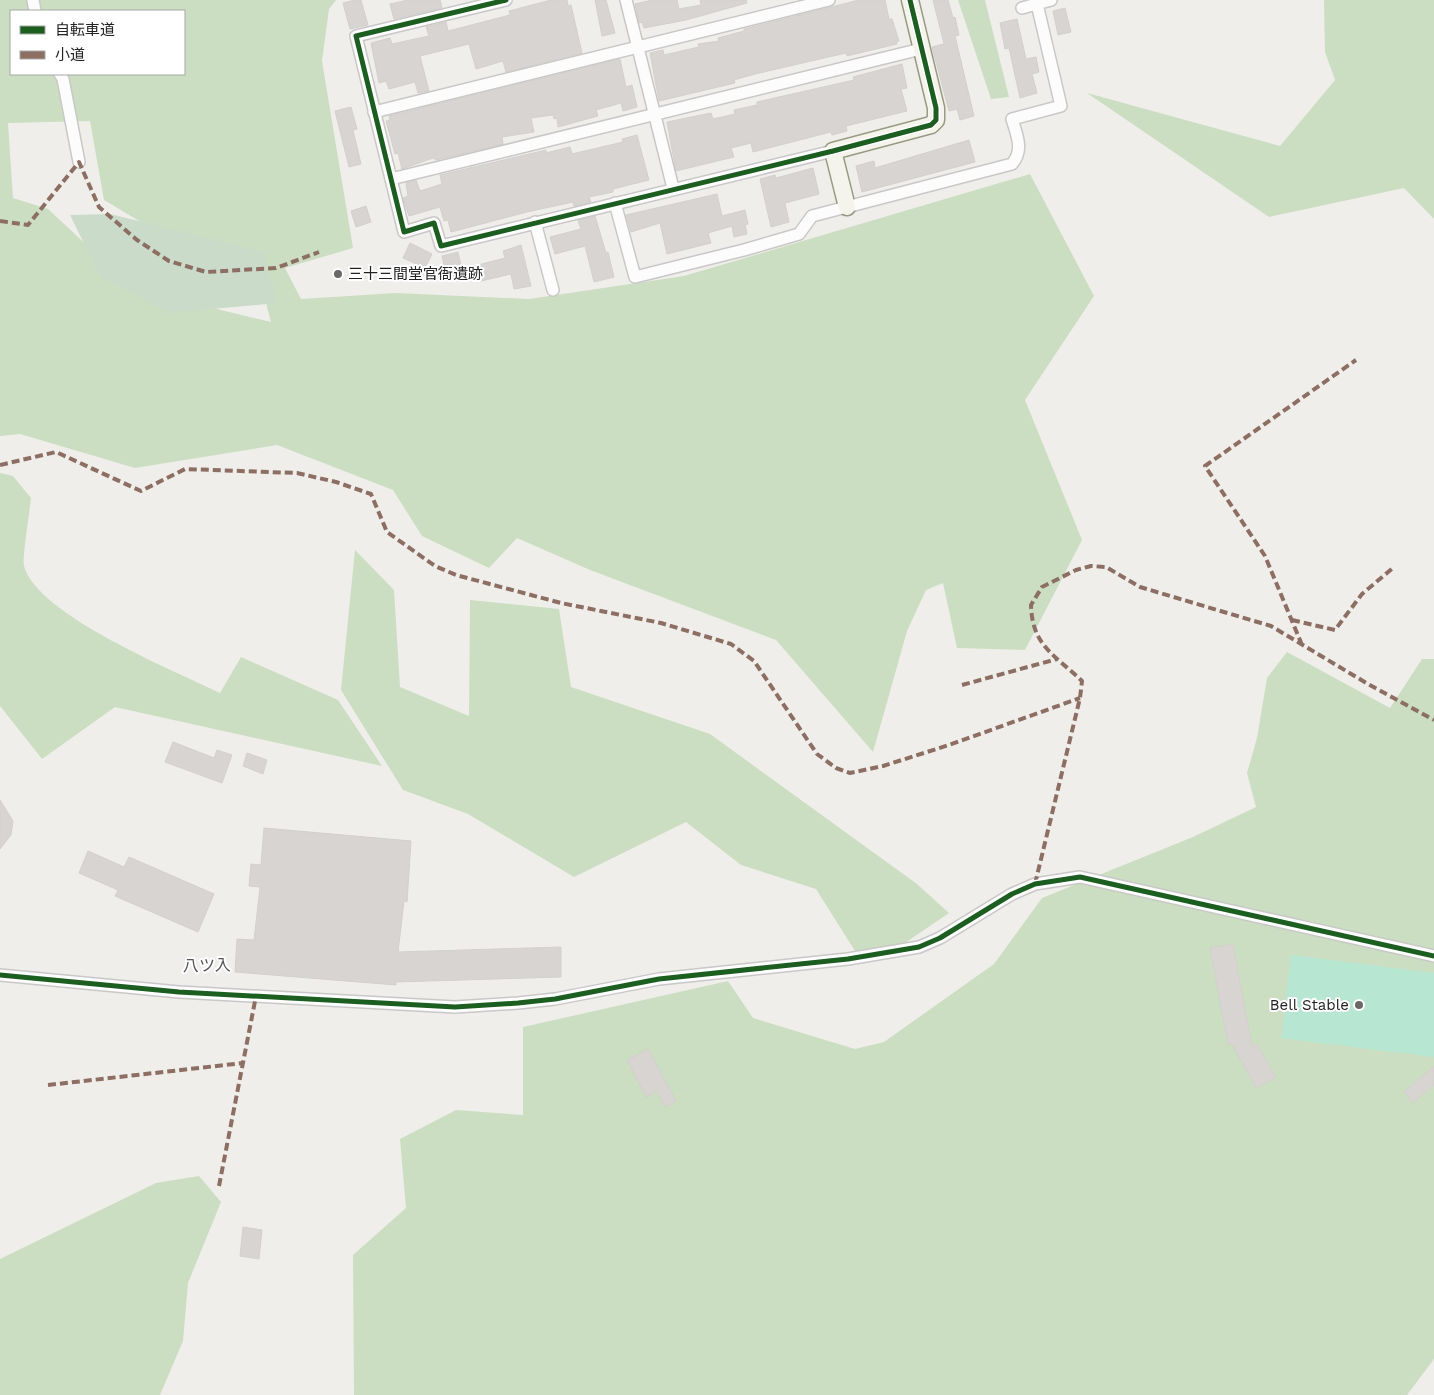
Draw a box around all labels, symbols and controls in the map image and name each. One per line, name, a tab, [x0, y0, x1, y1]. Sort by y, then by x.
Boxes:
legend	[10, 10, 185, 75]
text: 自転車道	[55, 21, 115, 39]
text: 小道	[55, 46, 85, 64]
place label: 三十三間堂官衙遺跡	[348, 265, 483, 283]
marker: 三十三間堂官衙遺跡	[332, 268, 344, 280]
district label: 八ツ入	[183, 956, 231, 975]
place label: Bell Stable	[1270, 996, 1349, 1014]
marker: Bell Stable	[1353, 999, 1365, 1011]

